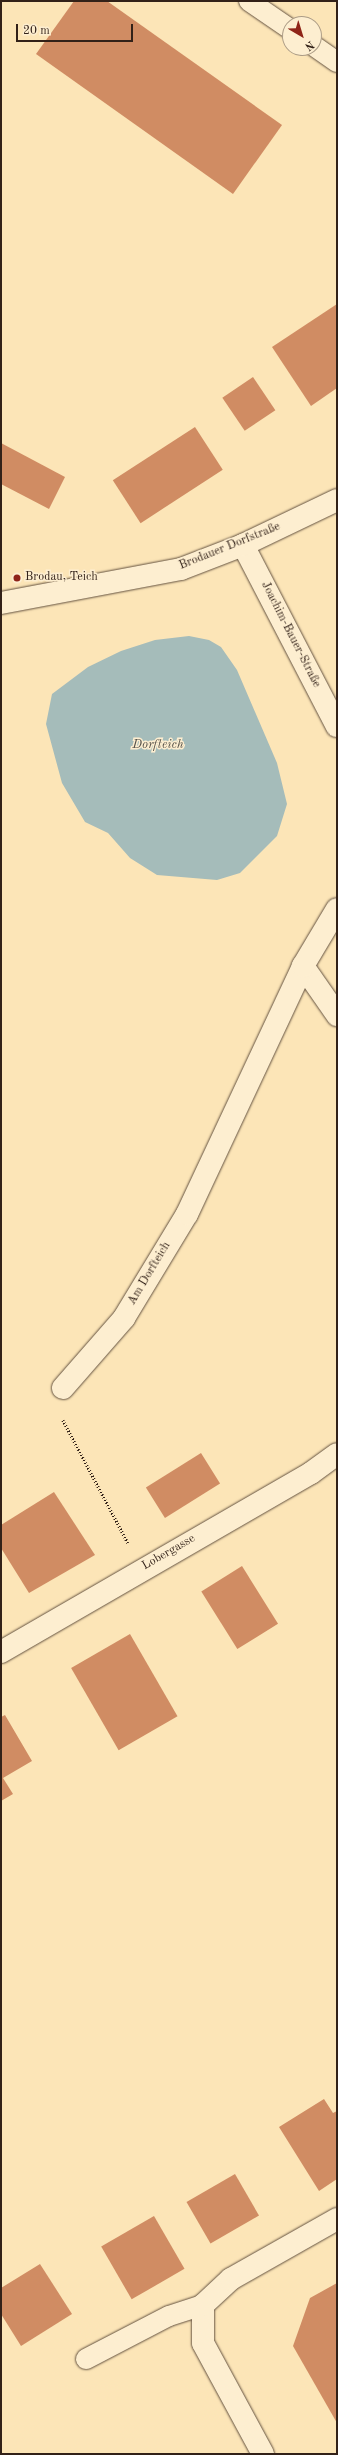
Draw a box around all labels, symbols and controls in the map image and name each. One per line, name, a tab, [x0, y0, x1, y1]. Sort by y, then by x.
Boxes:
scale bar	[18, 16, 135, 42]
north arrow	[282, 16, 322, 56]
text: 20 m	[23, 25, 50, 37]
text: N	[302, 38, 316, 52]
street label: Brodauer Dorfstraße	[177, 520, 283, 574]
place label: Brodau, Teich	[25, 571, 98, 585]
marker: Brodau, Teich	[12, 573, 22, 583]
street label: Joachim-Bauer-Straße	[257, 580, 323, 690]
water label: Dorfteich	[132, 737, 184, 753]
street label: Am Dorfteich	[126, 1240, 174, 1308]
street label: Lobergasse	[140, 1532, 198, 1574]

